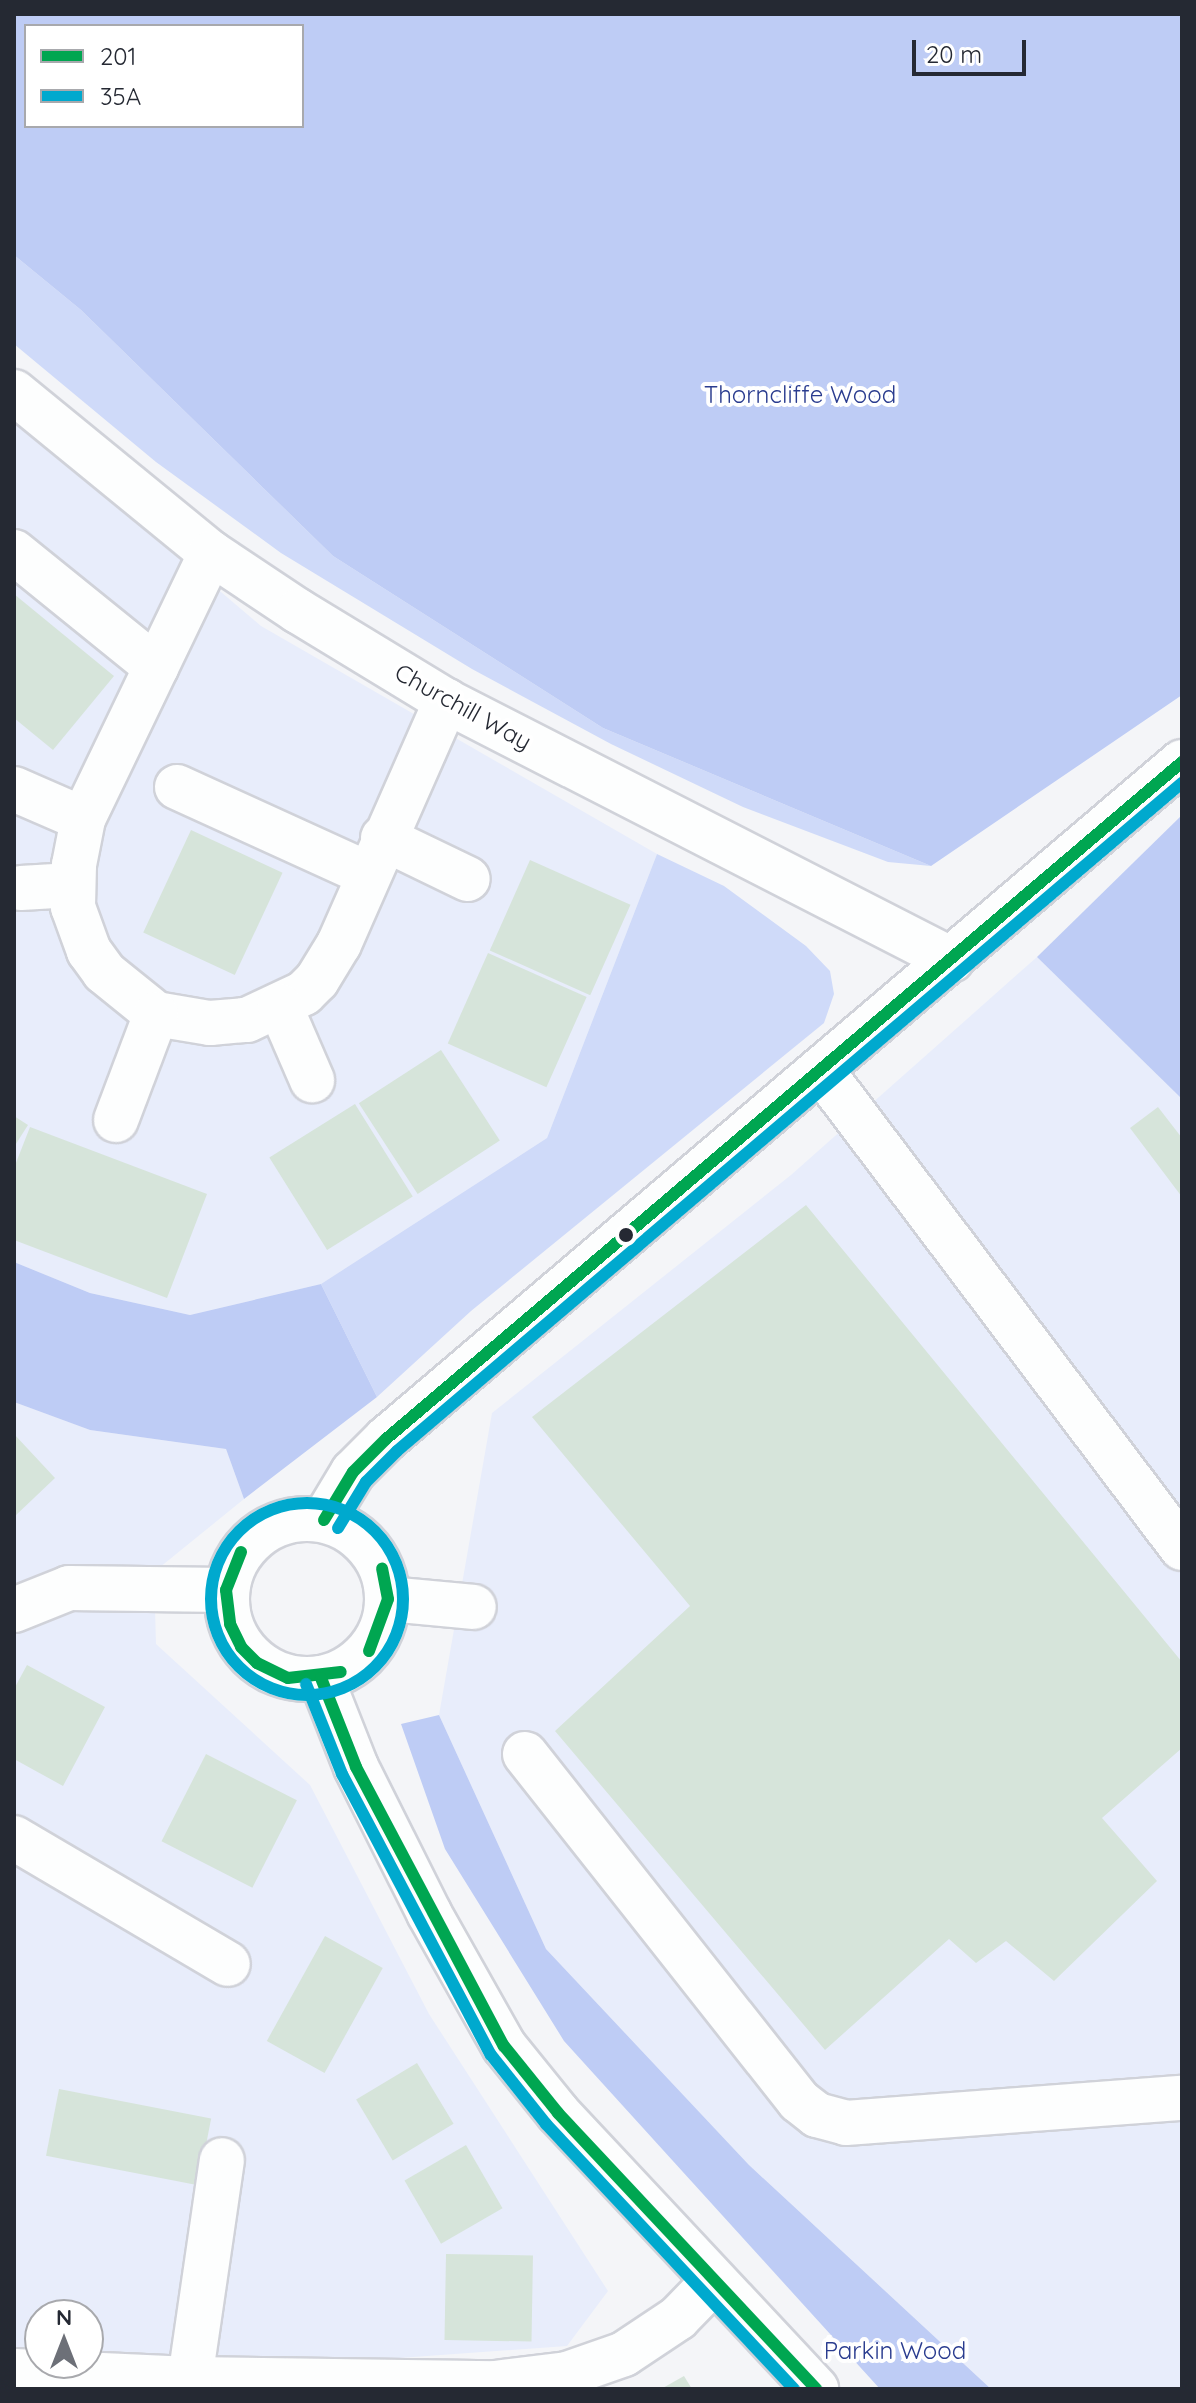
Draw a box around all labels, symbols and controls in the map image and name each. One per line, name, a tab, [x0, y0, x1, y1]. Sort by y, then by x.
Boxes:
legend	[24, 24, 304, 128]
scale bar	[916, 24, 1030, 74]
text: 20 m	[926, 39, 982, 69]
text: 201	[100, 41, 136, 71]
text: 35A	[100, 81, 141, 111]
park label: Thorncliffe Wood	[704, 381, 896, 409]
street label: Churchill Way	[390, 658, 536, 756]
unlabelled marker	[618, 1227, 634, 1243]
north arrow	[24, 2299, 104, 2379]
text: N	[56, 2303, 72, 2331]
park label: Parkin Wood	[824, 2337, 966, 2365]

